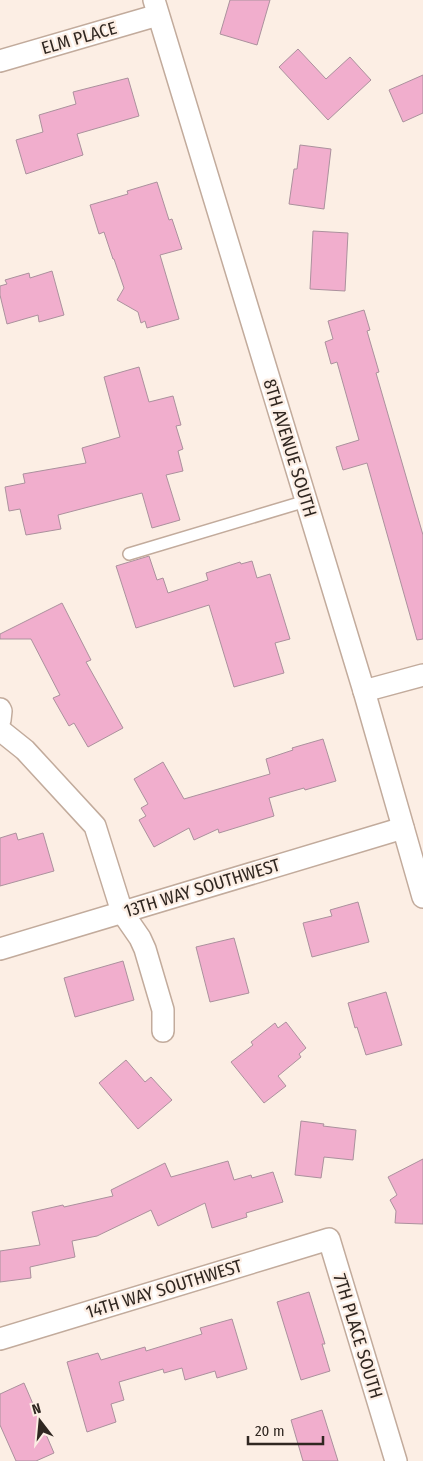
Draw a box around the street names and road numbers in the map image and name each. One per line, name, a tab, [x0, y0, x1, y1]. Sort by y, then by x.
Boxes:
street label: ELM PLACE	[39, 17, 119, 59]
street label: 8TH AVENUE SOUTH	[259, 376, 321, 520]
street label: 13TH WAY SOUTHWEST	[121, 854, 283, 922]
street label: 14TH WAY SOUTHWEST	[83, 1255, 245, 1323]
street label: 7TH PLACE SOUTH	[329, 1271, 387, 1401]

